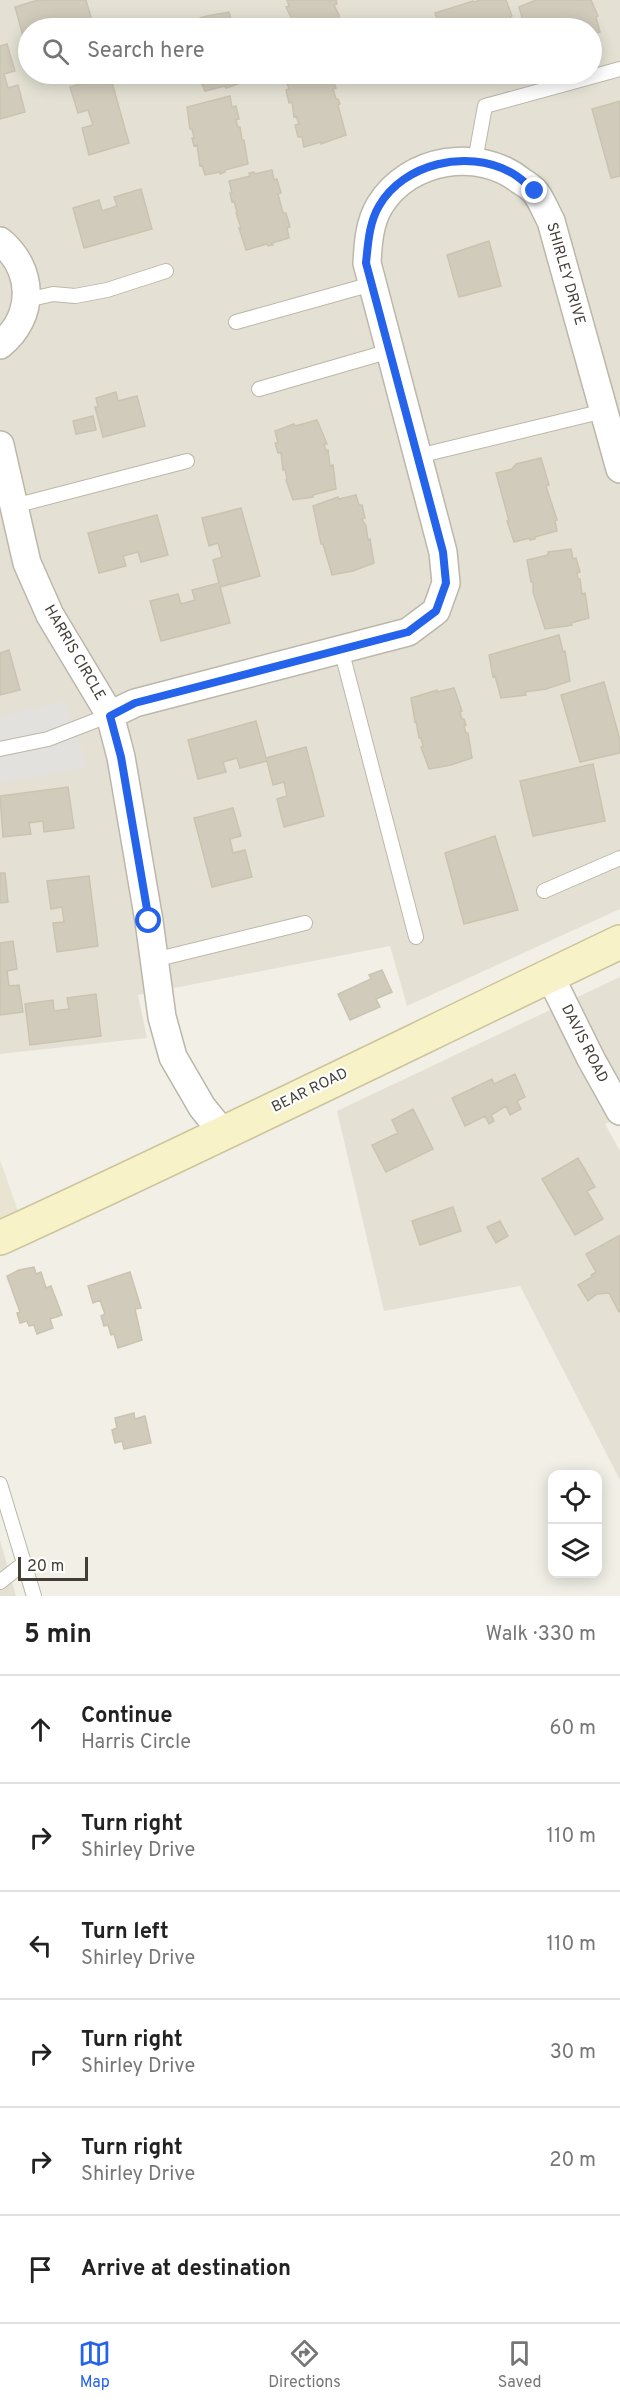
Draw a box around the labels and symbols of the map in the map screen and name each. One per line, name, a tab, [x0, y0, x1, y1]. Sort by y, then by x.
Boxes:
route end	[521, 177, 547, 203]
street label: SHIRLEY DRIVE	[541, 220, 589, 328]
street label: HARRIS CIRCLE	[39, 602, 109, 704]
route start	[135, 907, 161, 933]
street label: DAVIS ROAD	[556, 1002, 612, 1086]
street label: BEAR ROAD	[269, 1064, 351, 1118]
scale bar	[18, 1554, 88, 1582]

